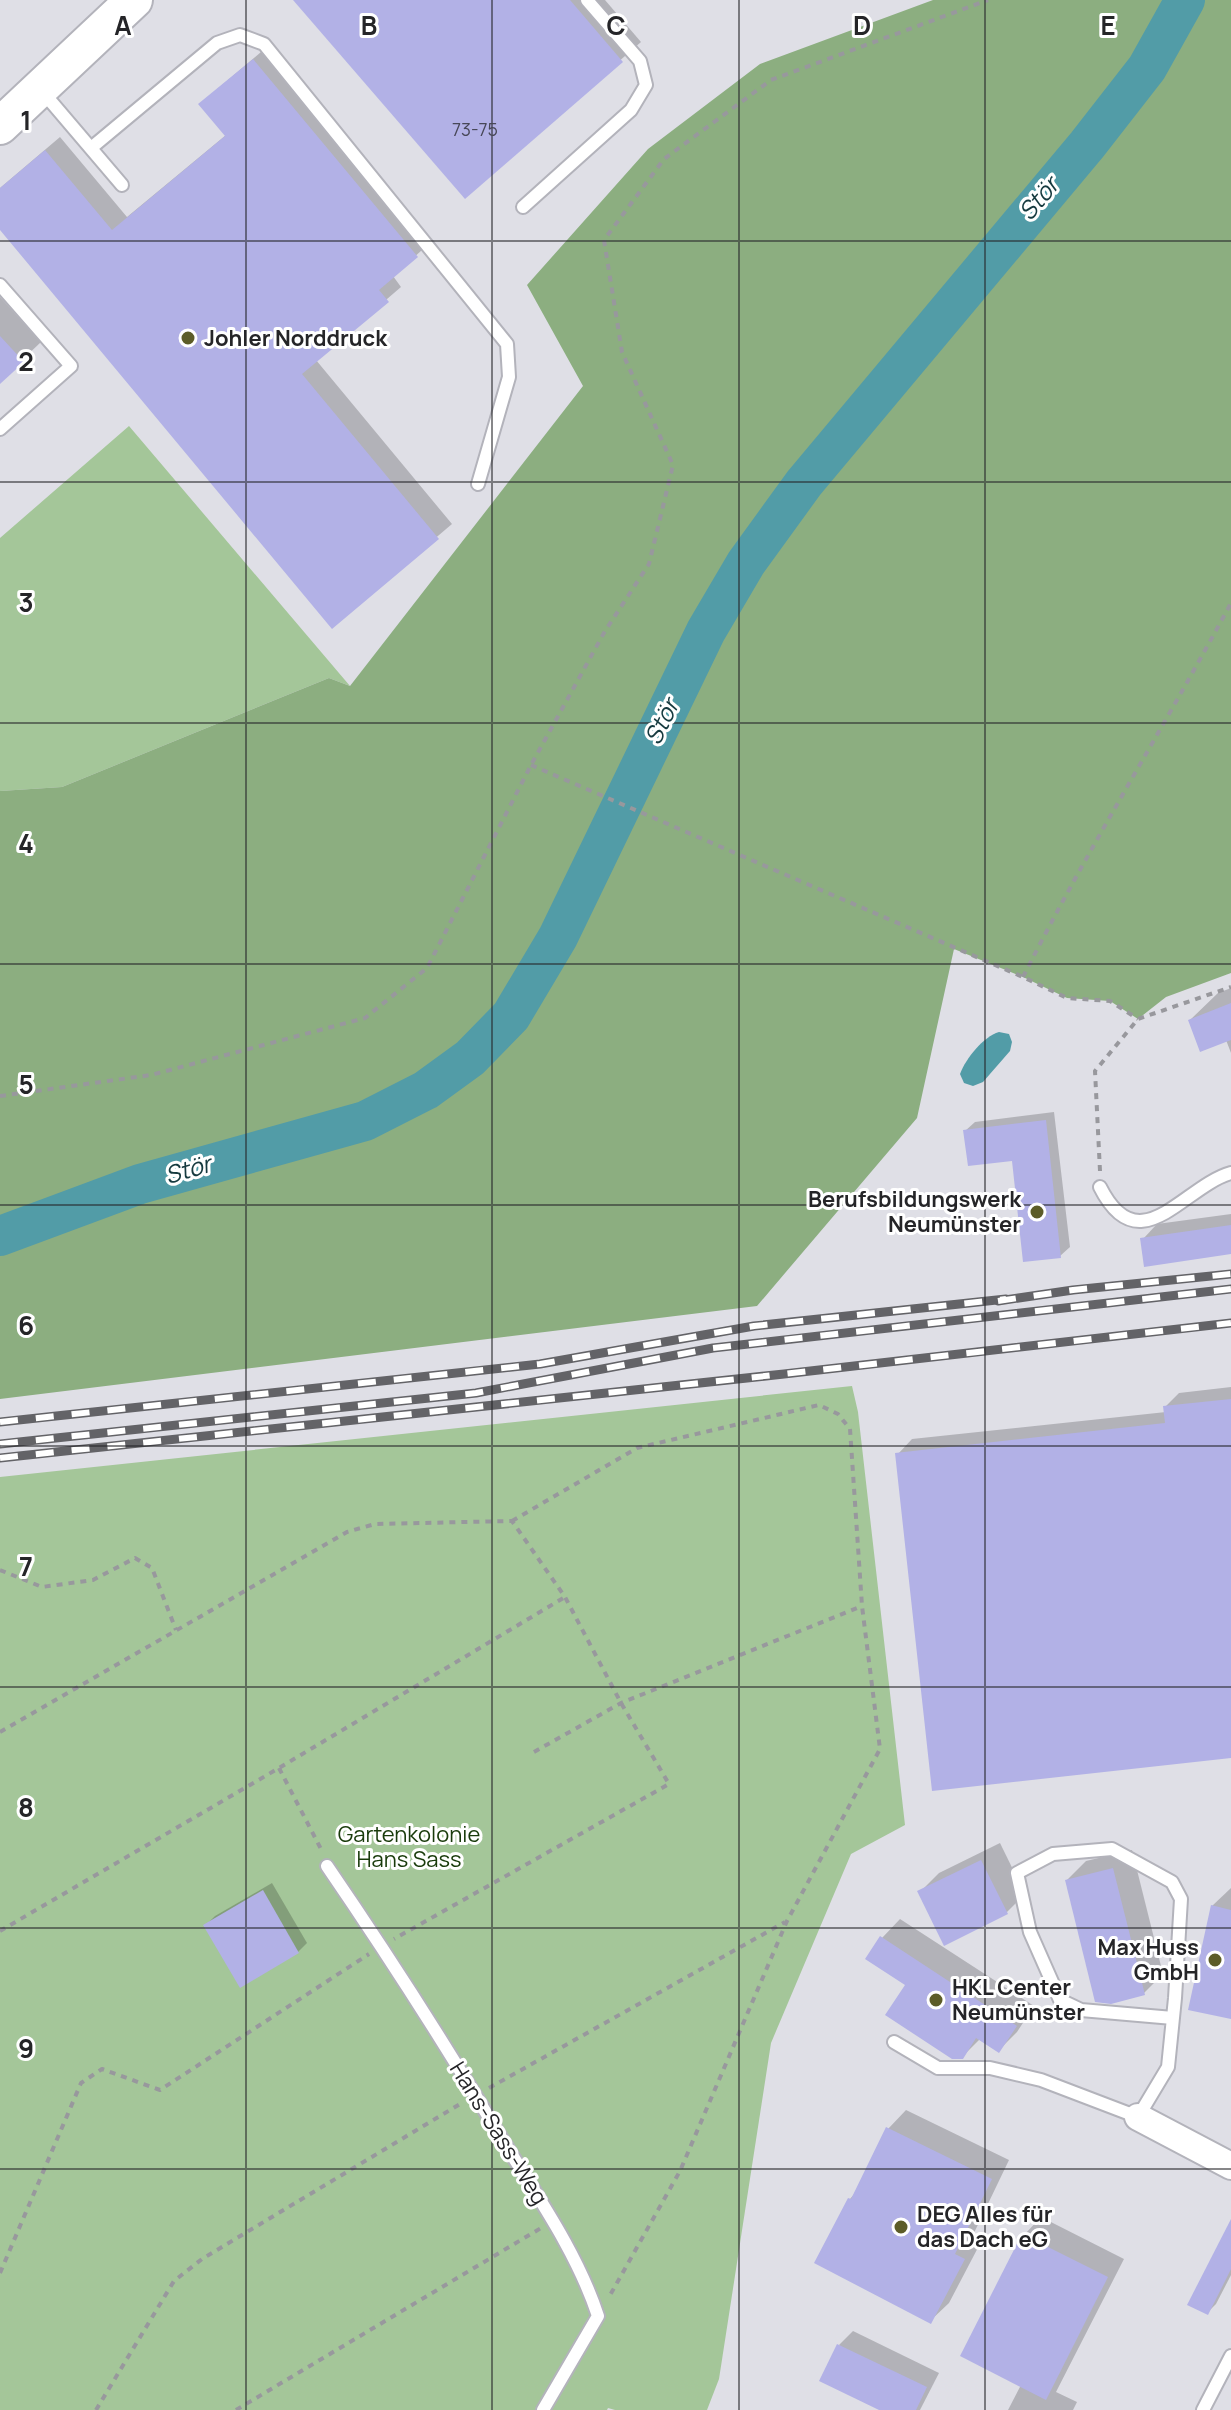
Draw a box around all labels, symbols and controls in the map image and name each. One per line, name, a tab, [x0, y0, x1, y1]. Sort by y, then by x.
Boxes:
text: A	[114, 7, 132, 43]
text: B	[361, 7, 377, 43]
text: C	[606, 7, 626, 43]
text: D	[853, 7, 871, 43]
text: E	[1100, 7, 1116, 43]
text: 1	[20, 102, 32, 138]
house number: 73-75	[452, 117, 498, 141]
water label: Stör	[1010, 167, 1068, 227]
place label: Johler Norddruck	[204, 323, 388, 353]
marker: Johler Norddruck	[179, 329, 197, 347]
text: 2	[18, 343, 34, 379]
text: 3	[18, 584, 34, 620]
water label: Stör	[636, 690, 687, 750]
text: 4	[18, 825, 34, 861]
text: 5	[18, 1066, 34, 1102]
water label: Stör	[161, 1145, 218, 1191]
place label: Berufsbildungswerk Neumünster	[808, 1184, 1022, 1239]
marker: Berufsbildungswerk Neumünster	[1028, 1203, 1046, 1221]
text: 6	[18, 1307, 34, 1343]
text: 7	[19, 1548, 33, 1584]
text: 8	[18, 1789, 34, 1825]
park label: Gartenkolonie Hans Sass	[338, 1819, 480, 1874]
place label: Max Huss GmbH	[1097, 1932, 1199, 1987]
marker: Max Huss GmbH	[1206, 1951, 1224, 1969]
place label: HKL Center Neumünster	[952, 1972, 1085, 2027]
marker: HKL Center Neumünster	[927, 1991, 945, 2009]
text: 9	[18, 2030, 34, 2066]
street label: Hans-Sass-Weg	[443, 2056, 555, 2210]
place label: DEG Alles für das Dach eG	[917, 2199, 1053, 2254]
marker: DEG Alles für das Dach eG	[892, 2218, 910, 2236]

